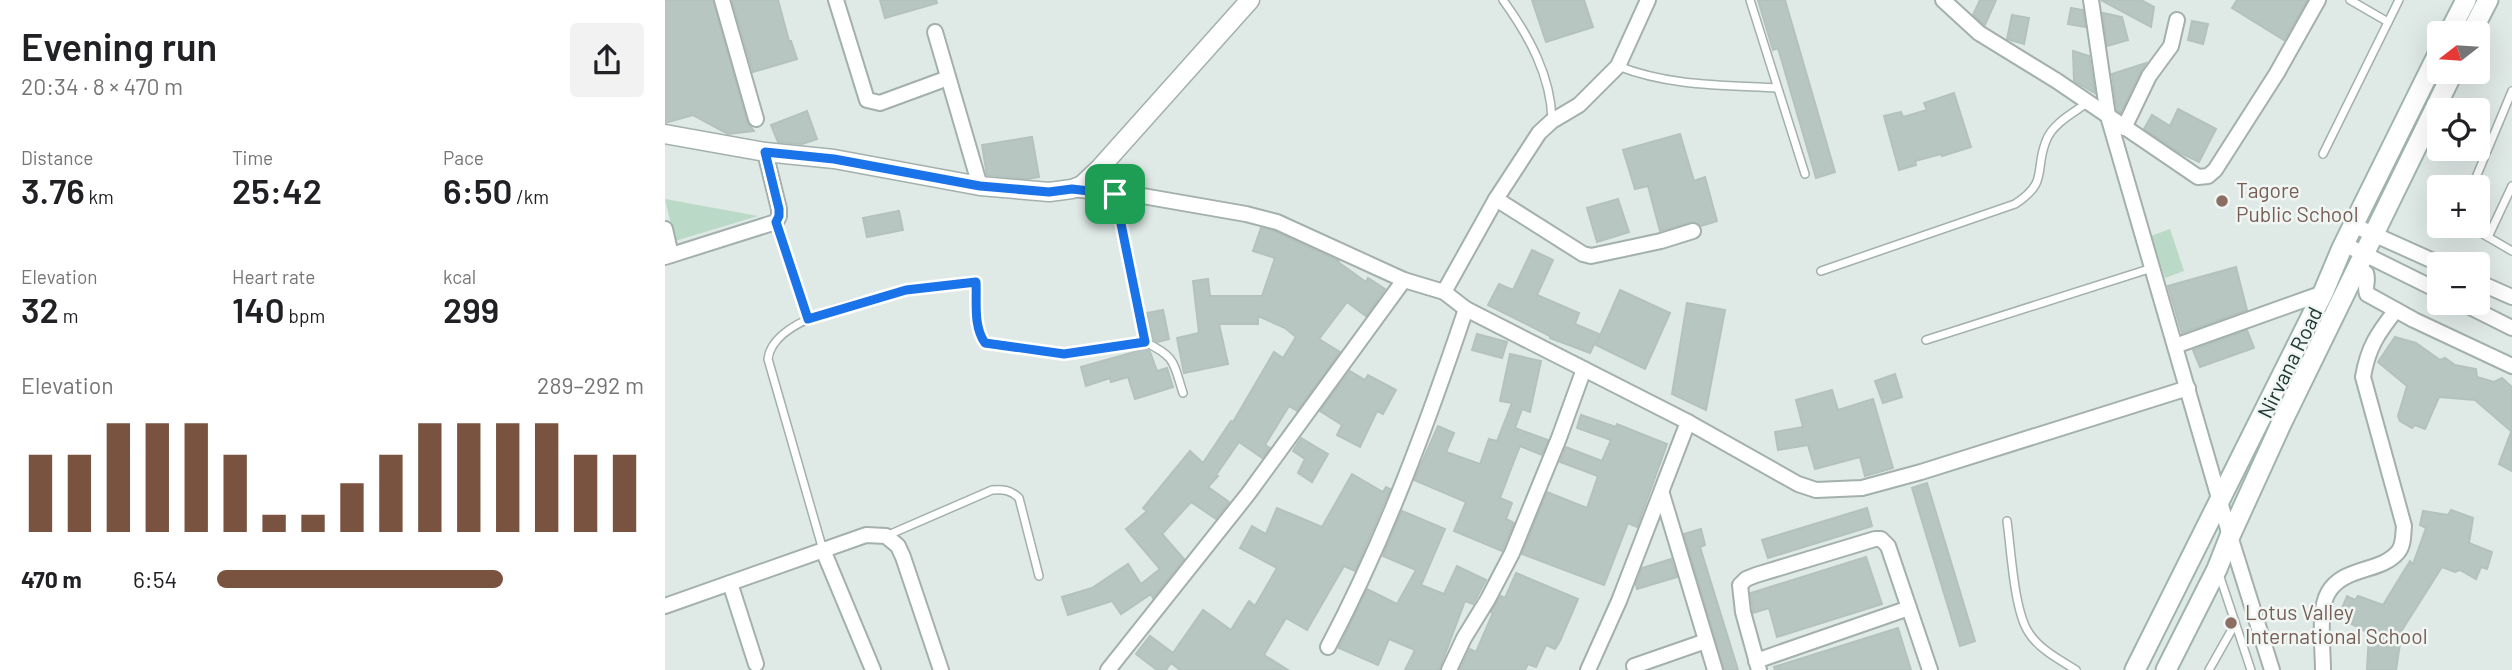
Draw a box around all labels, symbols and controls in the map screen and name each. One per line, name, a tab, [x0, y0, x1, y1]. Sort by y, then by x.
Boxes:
north arrow	[2427, 21, 2490, 84]
map controls	[2427, 21, 2490, 315]
text: Evening run	[21, 23, 217, 69]
button: share	[570, 23, 644, 97]
text: 20:34 · 8 × 470 m	[21, 72, 183, 100]
button: locate	[2427, 98, 2490, 161]
text: Distance	[21, 146, 93, 169]
text: Time	[232, 146, 273, 169]
text: Pace	[443, 146, 484, 169]
pin	[1085, 164, 1145, 224]
text: 3.76	[21, 169, 85, 211]
text: 25:42	[232, 169, 322, 211]
text: 6:50	[443, 169, 512, 211]
icon: arrive	[1096, 175, 1134, 213]
button: +	[2427, 175, 2490, 238]
place label: Tagore Public School	[2236, 177, 2359, 226]
text: km	[85, 185, 114, 208]
text: /km	[512, 185, 549, 208]
marker: Tagore Public School	[2214, 193, 2230, 209]
button: −	[2427, 252, 2490, 315]
text: Elevation	[21, 265, 98, 288]
text: Heart rate	[232, 265, 315, 288]
text: kcal	[443, 265, 476, 288]
text: 32	[21, 288, 59, 330]
text: 140	[232, 288, 285, 330]
text: 299	[443, 288, 499, 330]
street label: Nirvana Road	[2251, 302, 2327, 422]
text: m	[59, 304, 78, 327]
text: bpm	[285, 304, 325, 327]
text: Elevation	[21, 371, 114, 399]
text: 289–292 m	[537, 371, 644, 399]
text: 470 m	[21, 565, 82, 593]
text: 6:54	[133, 565, 177, 593]
place label: Lotus Valley International School	[2245, 599, 2428, 648]
marker: Lotus Valley International School	[2223, 615, 2239, 631]

